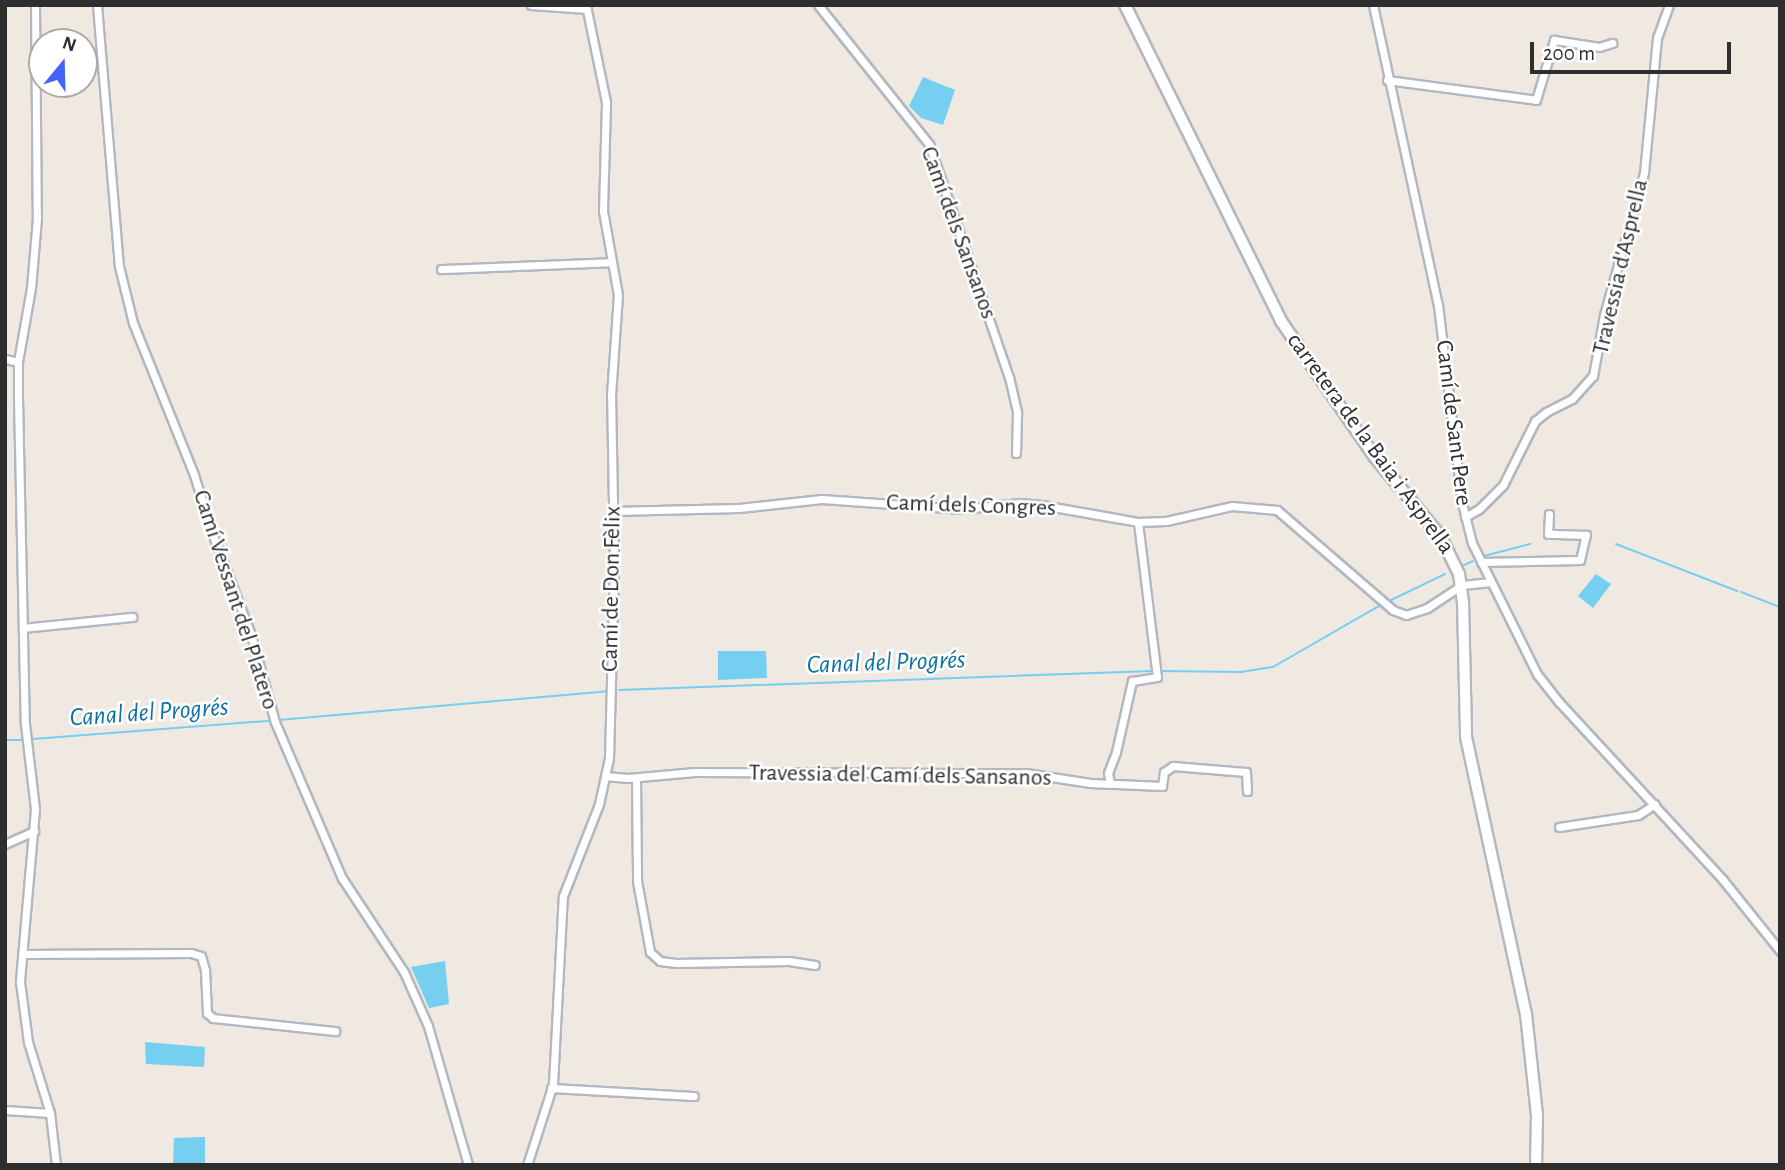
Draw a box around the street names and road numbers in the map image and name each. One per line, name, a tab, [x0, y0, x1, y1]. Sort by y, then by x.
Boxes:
street label: Camí dels Sansanos	[913, 143, 1003, 323]
street label: Travessia d'Asprella	[1587, 176, 1655, 358]
street label: carretera de la Baia i Asprella	[1280, 328, 1460, 560]
street label: Camí de Sant Pere	[1429, 338, 1477, 508]
street label: Camí Vessant del Platero	[186, 487, 284, 713]
street label: Camí dels Congres	[886, 489, 1056, 523]
street label: Camí de Don Fèlix	[596, 506, 628, 672]
street label: Travessia del Camí dels Sansanos	[748, 759, 1052, 793]

